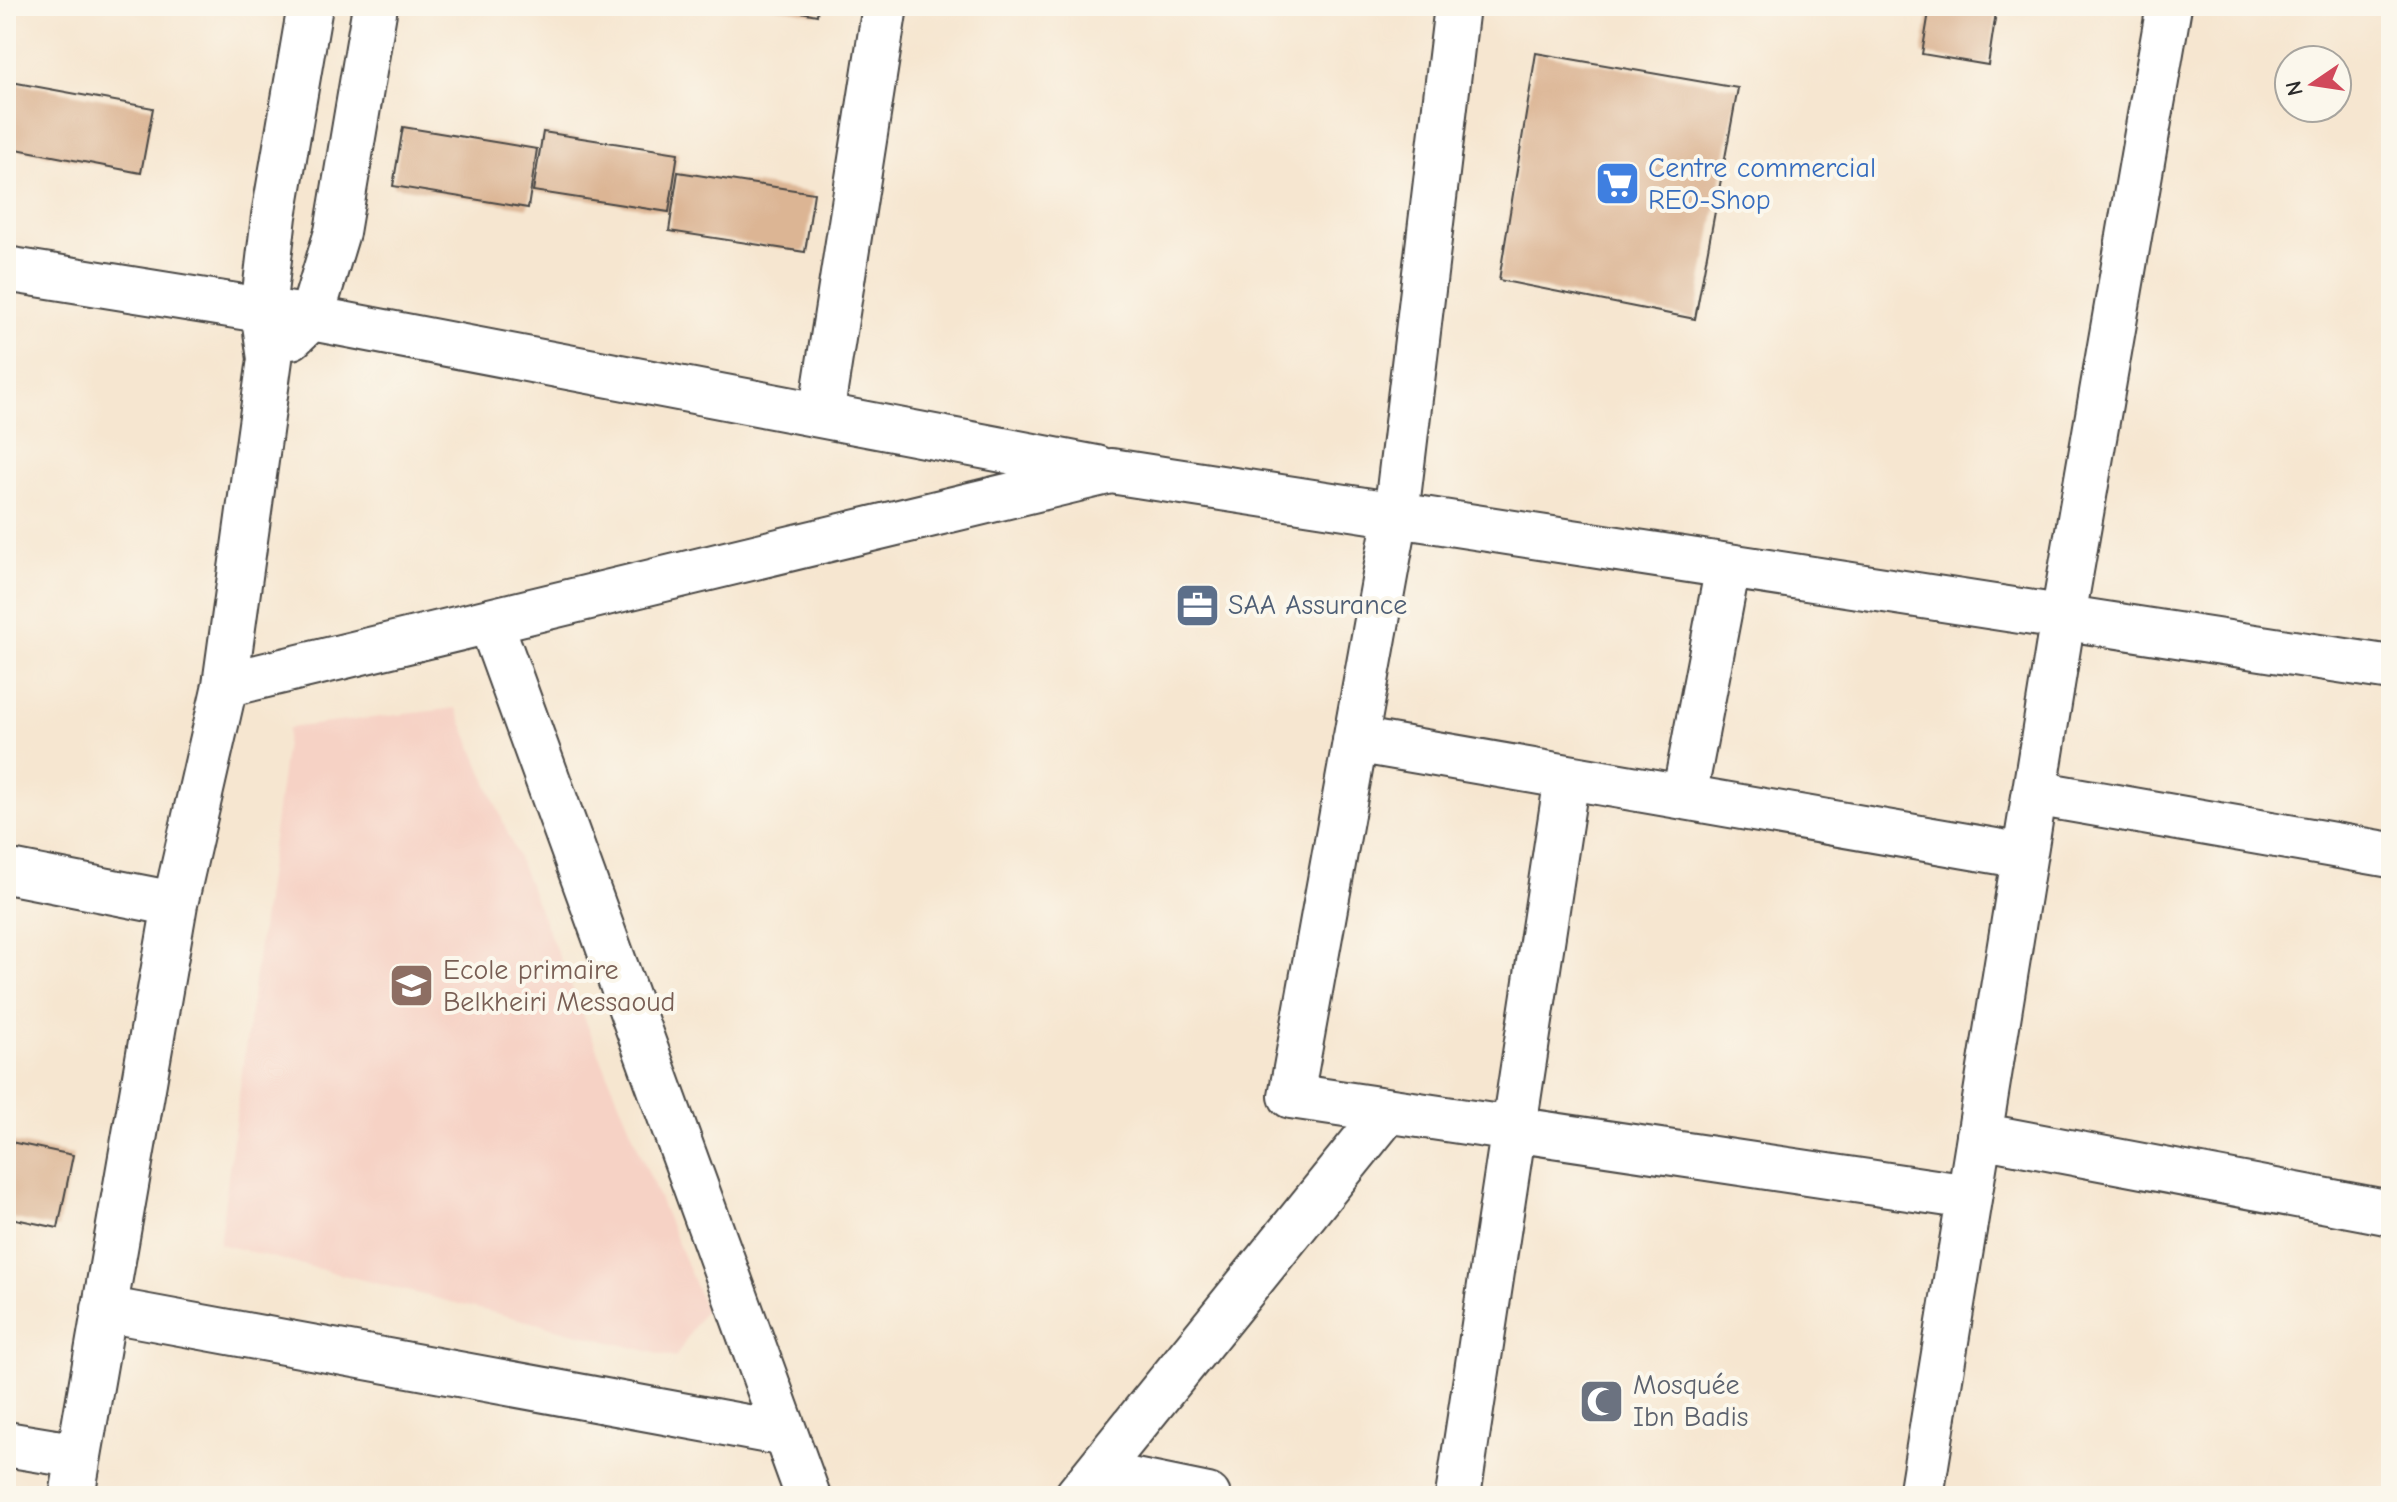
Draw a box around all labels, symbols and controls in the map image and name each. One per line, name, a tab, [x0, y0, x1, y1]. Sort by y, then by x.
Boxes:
north arrow	[2273, 44, 2353, 124]
text: N	[2280, 78, 2309, 98]
place label: Centre commercial REO-Shop	[1648, 152, 1876, 216]
supermarket icon: Centre commercial REO-Shop	[1593, 160, 1641, 208]
office icon: SAA Assurance	[1173, 581, 1221, 629]
place label: SAA Assurance	[1228, 589, 1407, 621]
place label: Ecole primaire Belkheiri Messaoud	[443, 954, 675, 1018]
school or university icon: Ecole primaire Belkheiri Messaoud	[388, 962, 436, 1010]
place label: Mosquée Ibn Badis	[1633, 1369, 1748, 1433]
mosque icon: Mosquée Ibn Badis	[1578, 1377, 1626, 1425]

